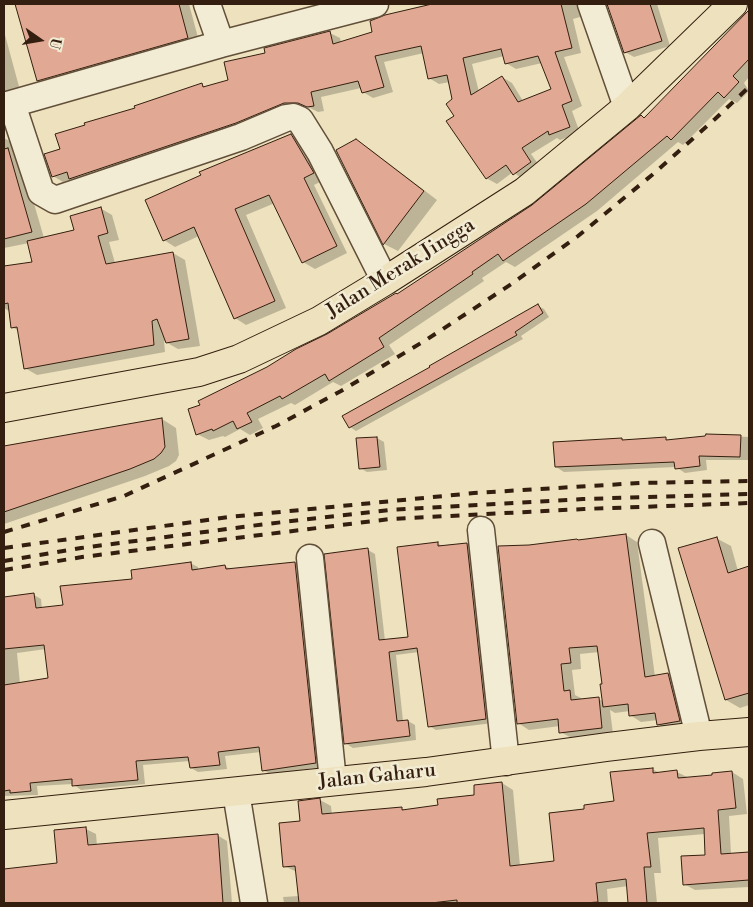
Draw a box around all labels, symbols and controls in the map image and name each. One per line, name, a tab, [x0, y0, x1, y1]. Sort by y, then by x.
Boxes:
north arrow	[15, 15, 65, 65]
text: U	[45, 36, 65, 51]
street label: Jalan Merak Jingga	[322, 214, 480, 324]
street label: Jalan Gaharu	[317, 759, 437, 795]

